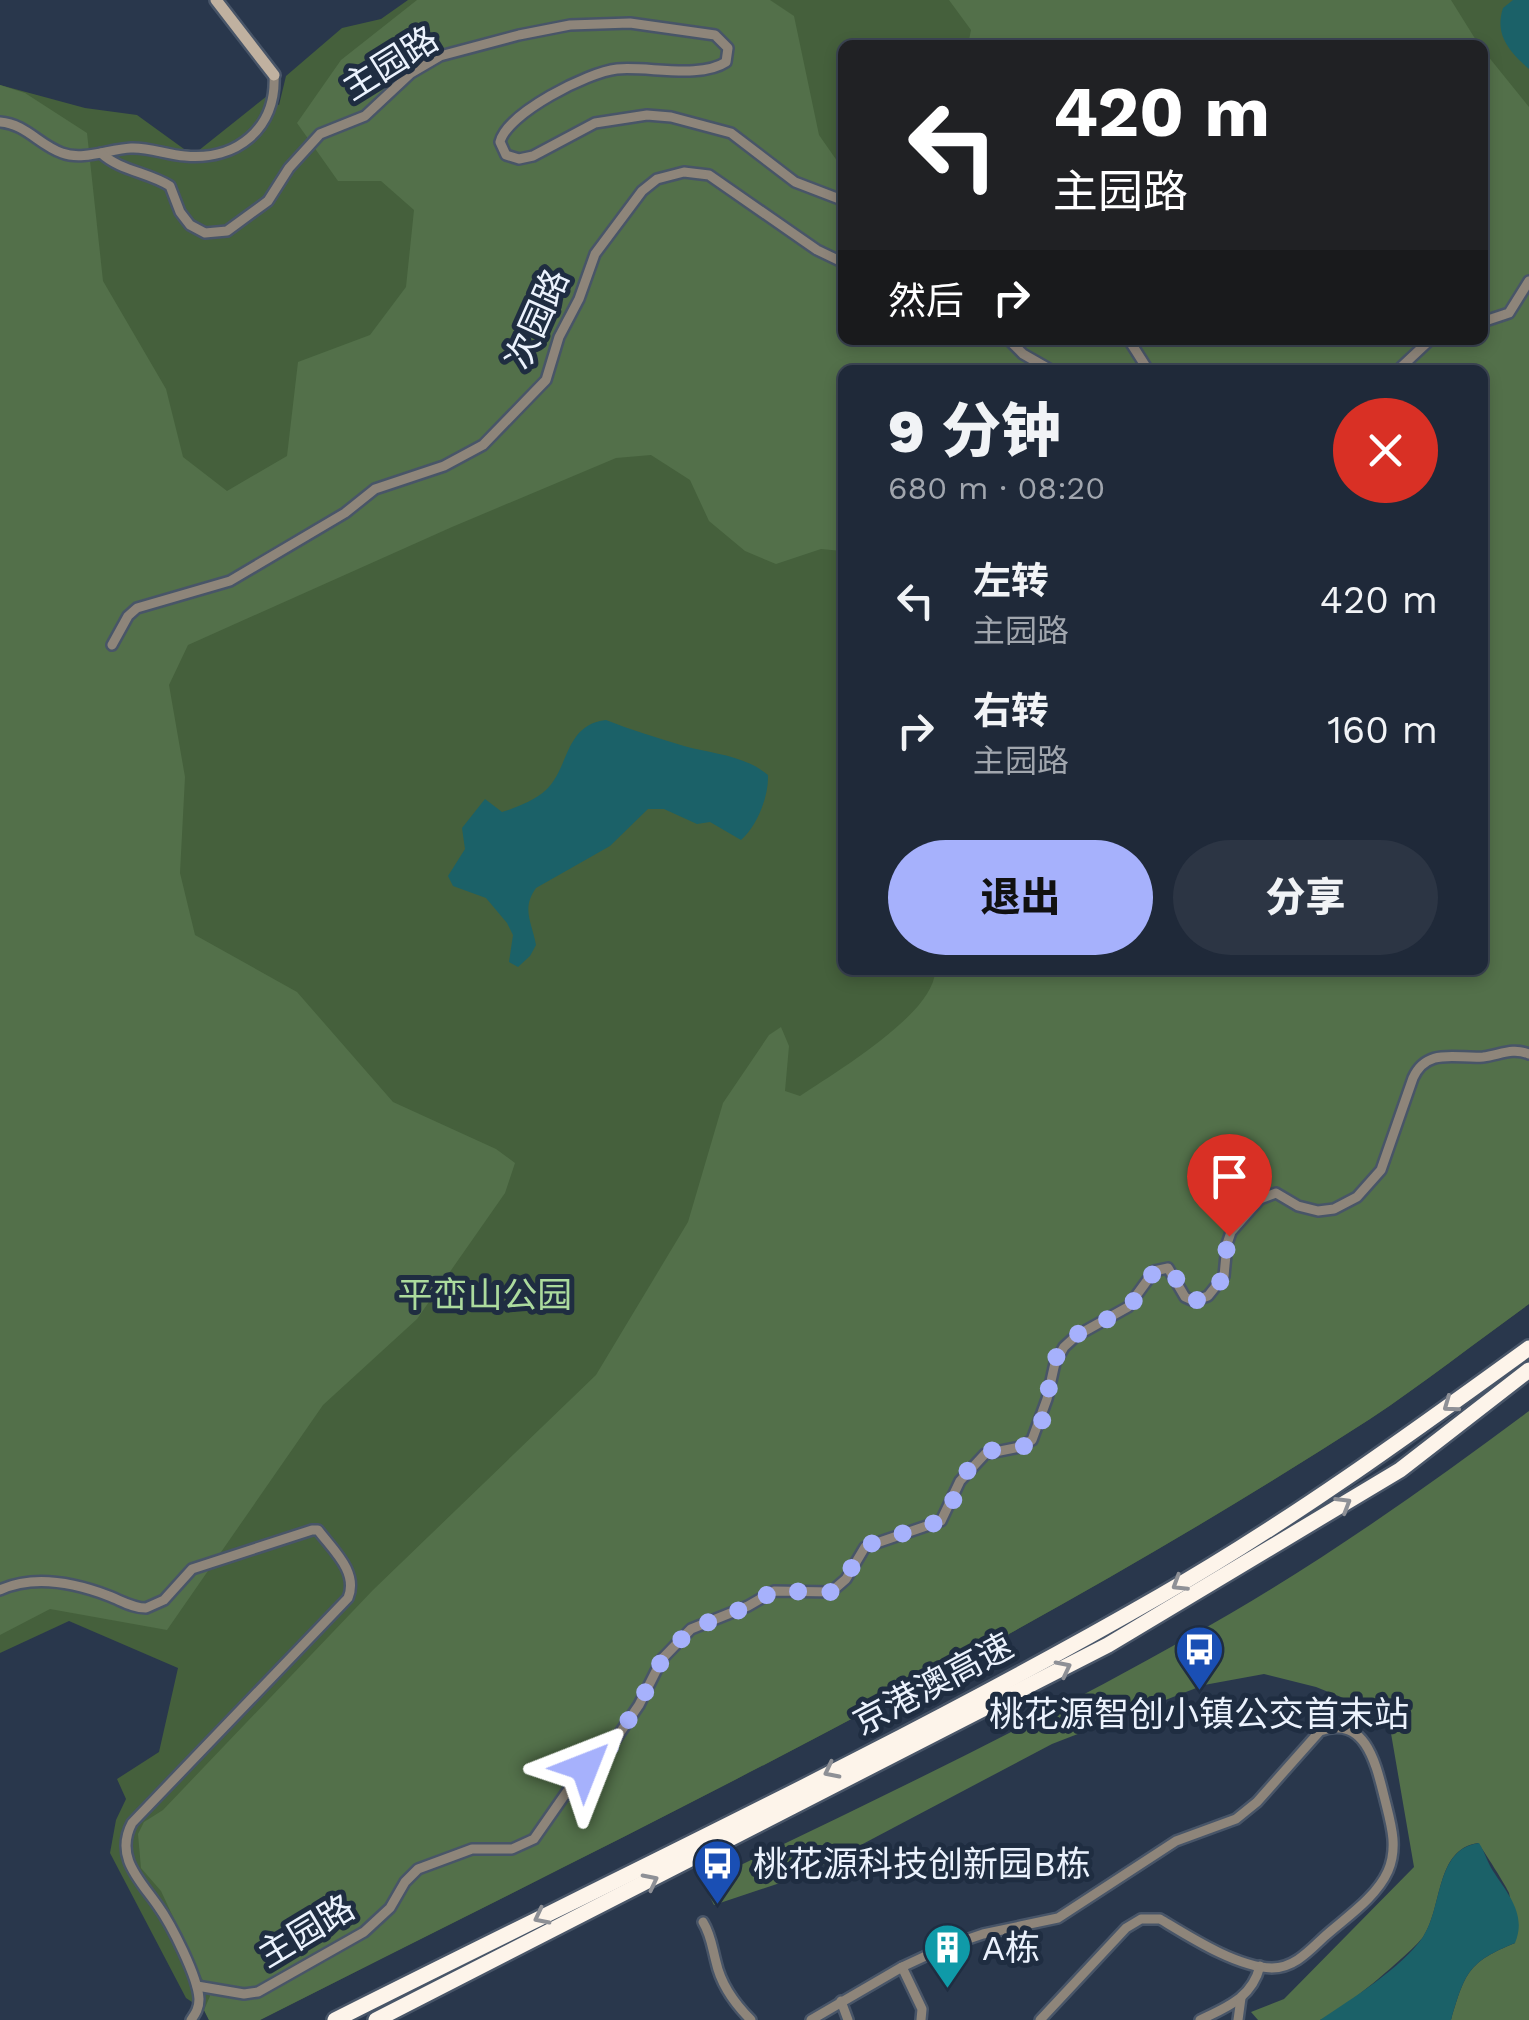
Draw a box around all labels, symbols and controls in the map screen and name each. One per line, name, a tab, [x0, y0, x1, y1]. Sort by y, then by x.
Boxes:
street label: 主园路	[334, 17, 446, 109]
text: 420 m	[1053, 71, 1270, 153]
icon: left	[888, 80, 1018, 210]
text: 主园路	[1053, 165, 1188, 218]
street label: 次园路	[496, 262, 578, 376]
icon: right	[984, 270, 1039, 325]
text: 然后	[888, 279, 964, 323]
text: 9 分钟	[888, 396, 1061, 467]
button: close	[1333, 398, 1438, 503]
text: 680 m · 08:20	[888, 469, 1105, 507]
text: 左转	[973, 559, 1049, 603]
icon: left	[888, 573, 943, 628]
text: 420 m	[1320, 578, 1438, 622]
text: 主园路	[973, 612, 1069, 650]
text: 右转	[973, 689, 1049, 733]
icon: right	[888, 703, 943, 758]
text: 160 m	[1327, 708, 1438, 752]
text: 主园路	[973, 742, 1069, 780]
button: 退出	[888, 840, 1153, 955]
button: 分享	[1173, 840, 1438, 955]
pin	[1187, 1134, 1272, 1237]
icon: arrive	[1202, 1149, 1257, 1204]
park label: 平峦山公园	[397, 1274, 573, 1316]
one-way arrow	[1443, 1393, 1461, 1411]
one-way arrow	[1333, 1496, 1351, 1516]
one-way arrow	[1172, 1572, 1190, 1591]
street label: 京港澳高速	[846, 1624, 1020, 1744]
bus stop icon: 桃花源智创小镇公交首末站	[1173, 1624, 1225, 1692]
one-way arrow	[1053, 1661, 1071, 1680]
place label: 桃花源智创小镇公交首末站	[989, 1693, 1409, 1735]
position arrow	[533, 1715, 637, 1819]
one-way arrow	[823, 1759, 841, 1779]
bus stop icon: 桃花源科技创新园B栋	[692, 1838, 744, 1906]
place label: 桃花源科技创新园B栋	[753, 1843, 1091, 1885]
one-way arrow	[640, 1874, 658, 1893]
street label: 主园路	[250, 1886, 362, 1976]
one-way arrow	[533, 1905, 551, 1924]
building icon: A栋	[921, 1922, 973, 1990]
place label: A栋	[982, 1927, 1040, 1969]

